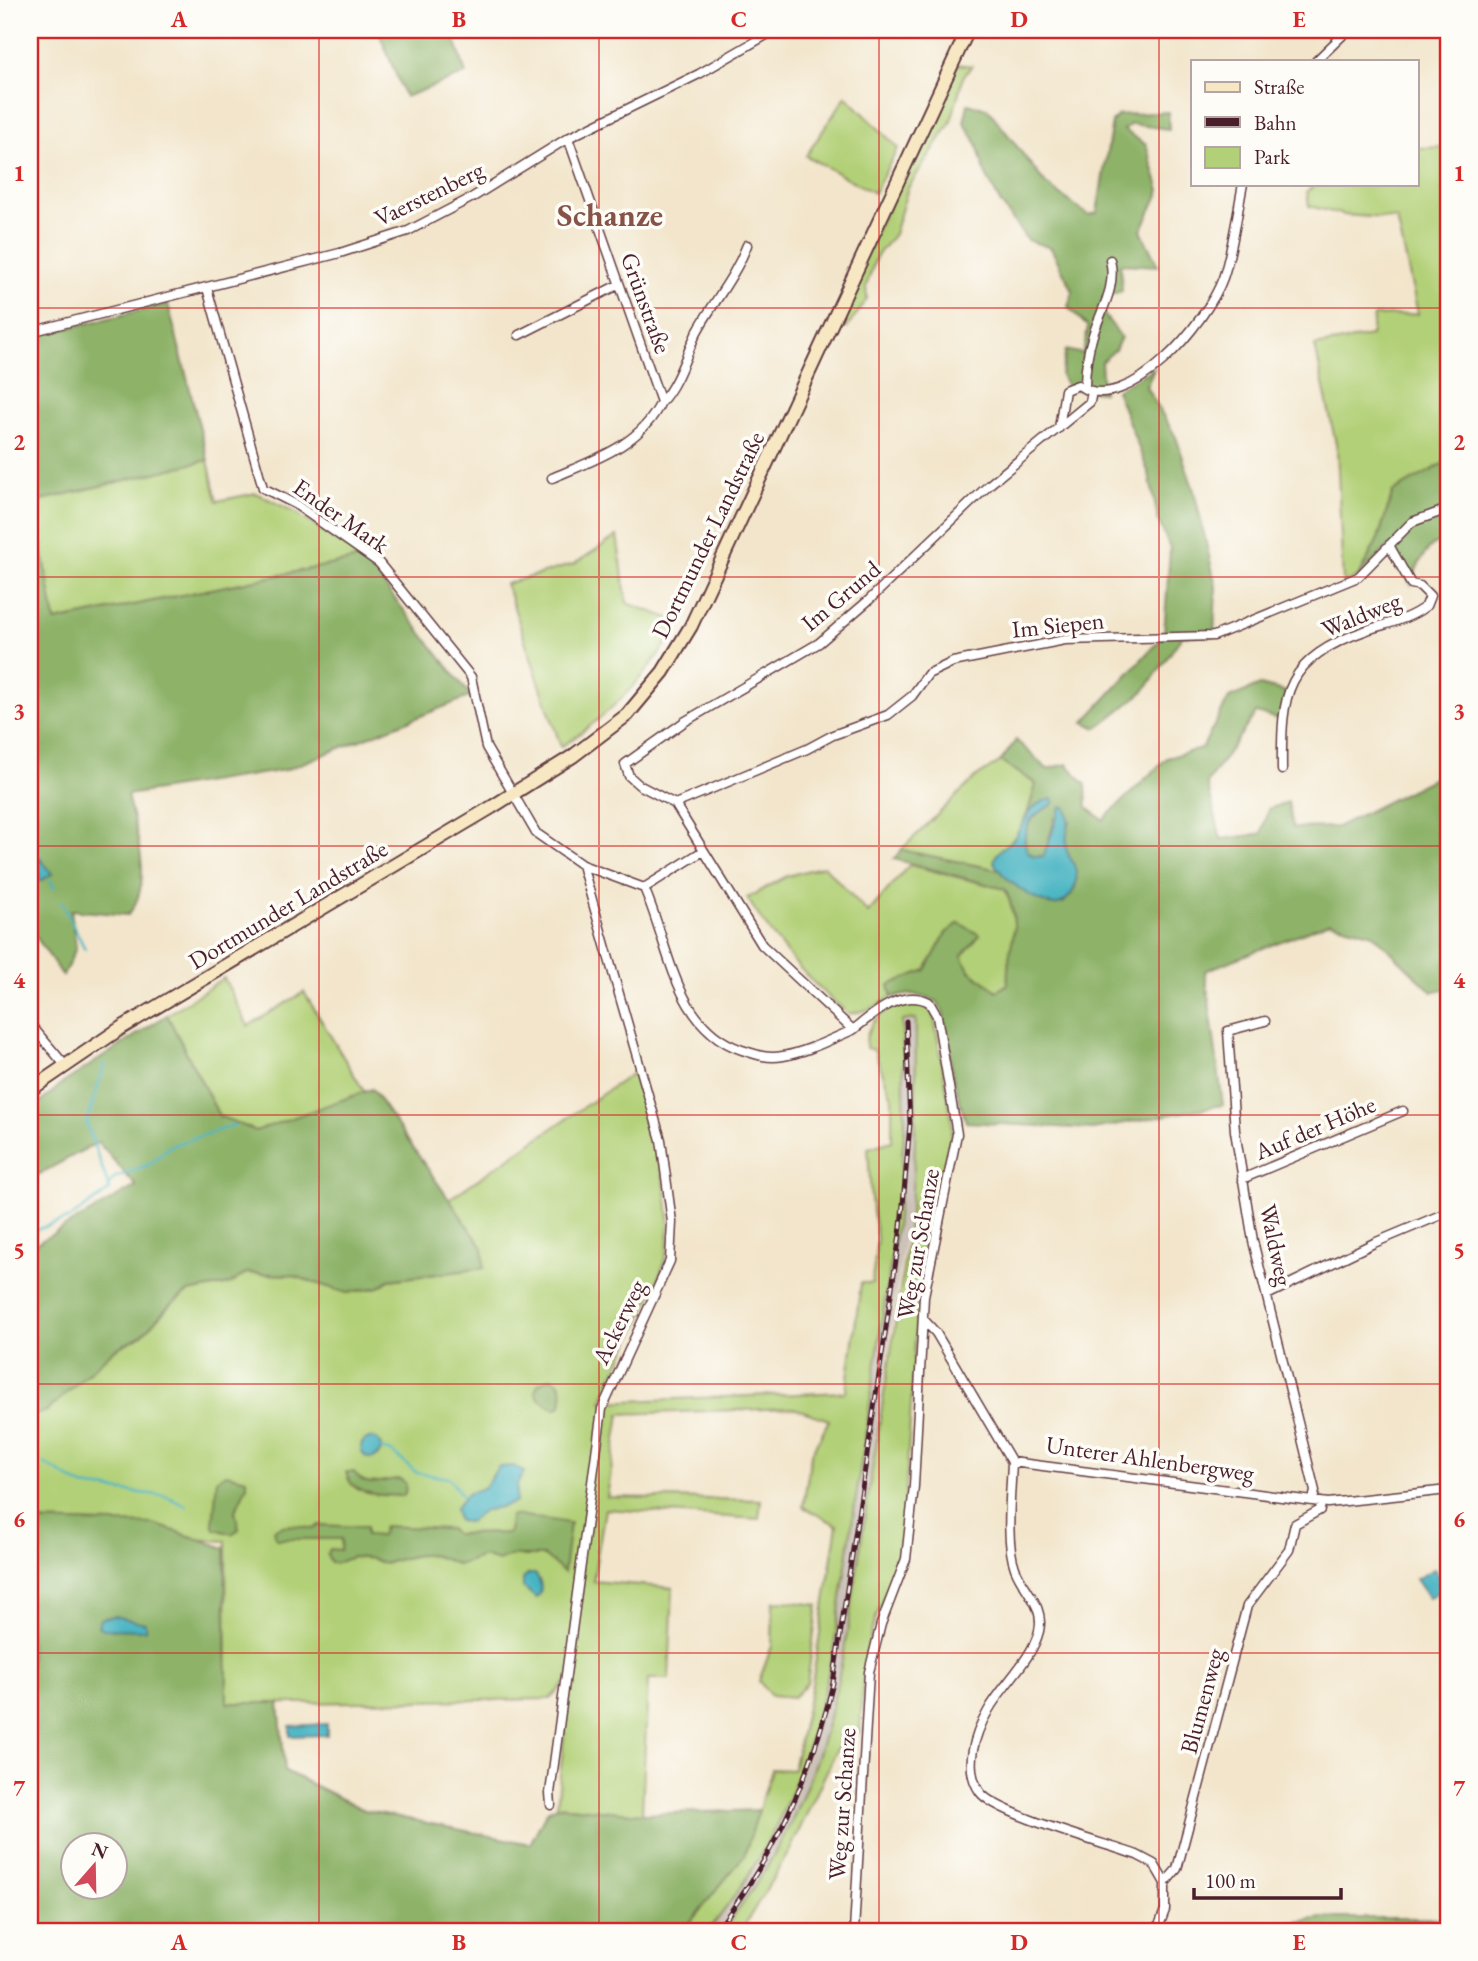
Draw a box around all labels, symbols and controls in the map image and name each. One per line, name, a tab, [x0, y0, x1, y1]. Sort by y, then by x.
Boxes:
text: A	[170, 4, 188, 34]
text: B	[452, 4, 466, 34]
text: C	[731, 4, 747, 34]
text: D	[1010, 4, 1028, 34]
text: E	[1292, 4, 1306, 34]
legend	[1191, 60, 1418, 186]
text: Straße	[1254, 73, 1305, 100]
text: Bahn	[1254, 109, 1297, 136]
text: Park	[1254, 143, 1291, 170]
street label: Vaerstenberg	[369, 153, 489, 233]
text: 1	[13, 158, 25, 188]
text: 1	[1453, 158, 1465, 188]
district label: Schanze	[557, 194, 663, 236]
street label: Grünstraße	[614, 248, 679, 358]
street label: Dortmunder Landstraße	[644, 426, 771, 643]
text: 2	[13, 427, 25, 457]
text: 2	[1453, 427, 1465, 457]
street label: Ender Mark	[287, 471, 396, 560]
street label: Im Grund	[794, 553, 888, 638]
street label: Waldweg	[1317, 584, 1405, 644]
street label: Im Siepen	[1010, 604, 1106, 645]
text: 3	[13, 696, 25, 726]
text: 3	[1453, 696, 1465, 726]
street label: Dortmunder Landstraße	[183, 833, 393, 976]
text: 4	[13, 965, 26, 995]
text: 4	[1453, 965, 1466, 995]
street label: Auf der Höhe	[1249, 1088, 1380, 1167]
street label: Weg zur Schanze	[889, 1166, 946, 1322]
street label: Waldweg	[1253, 1201, 1300, 1289]
text: 5	[13, 1235, 25, 1265]
text: 5	[1453, 1235, 1465, 1265]
street label: Ackerweg	[584, 1274, 653, 1370]
street label: Unterer Ahlenbergweg	[1044, 1429, 1257, 1489]
text: 6	[13, 1504, 25, 1534]
text: 6	[1453, 1504, 1465, 1534]
street label: Blumenweg	[1173, 1644, 1231, 1757]
street label: Weg zur Schanze	[821, 1727, 862, 1881]
text: 7	[13, 1773, 26, 1803]
text: 7	[1453, 1773, 1466, 1803]
north arrow	[60, 1832, 130, 1902]
text: N	[88, 1836, 112, 1865]
scale bar	[1194, 1856, 1342, 1900]
text: 100 m	[1205, 1867, 1256, 1894]
text: A	[170, 1927, 188, 1957]
text: B	[452, 1927, 466, 1957]
text: C	[731, 1927, 747, 1957]
text: D	[1010, 1927, 1028, 1957]
text: E	[1292, 1927, 1306, 1957]

